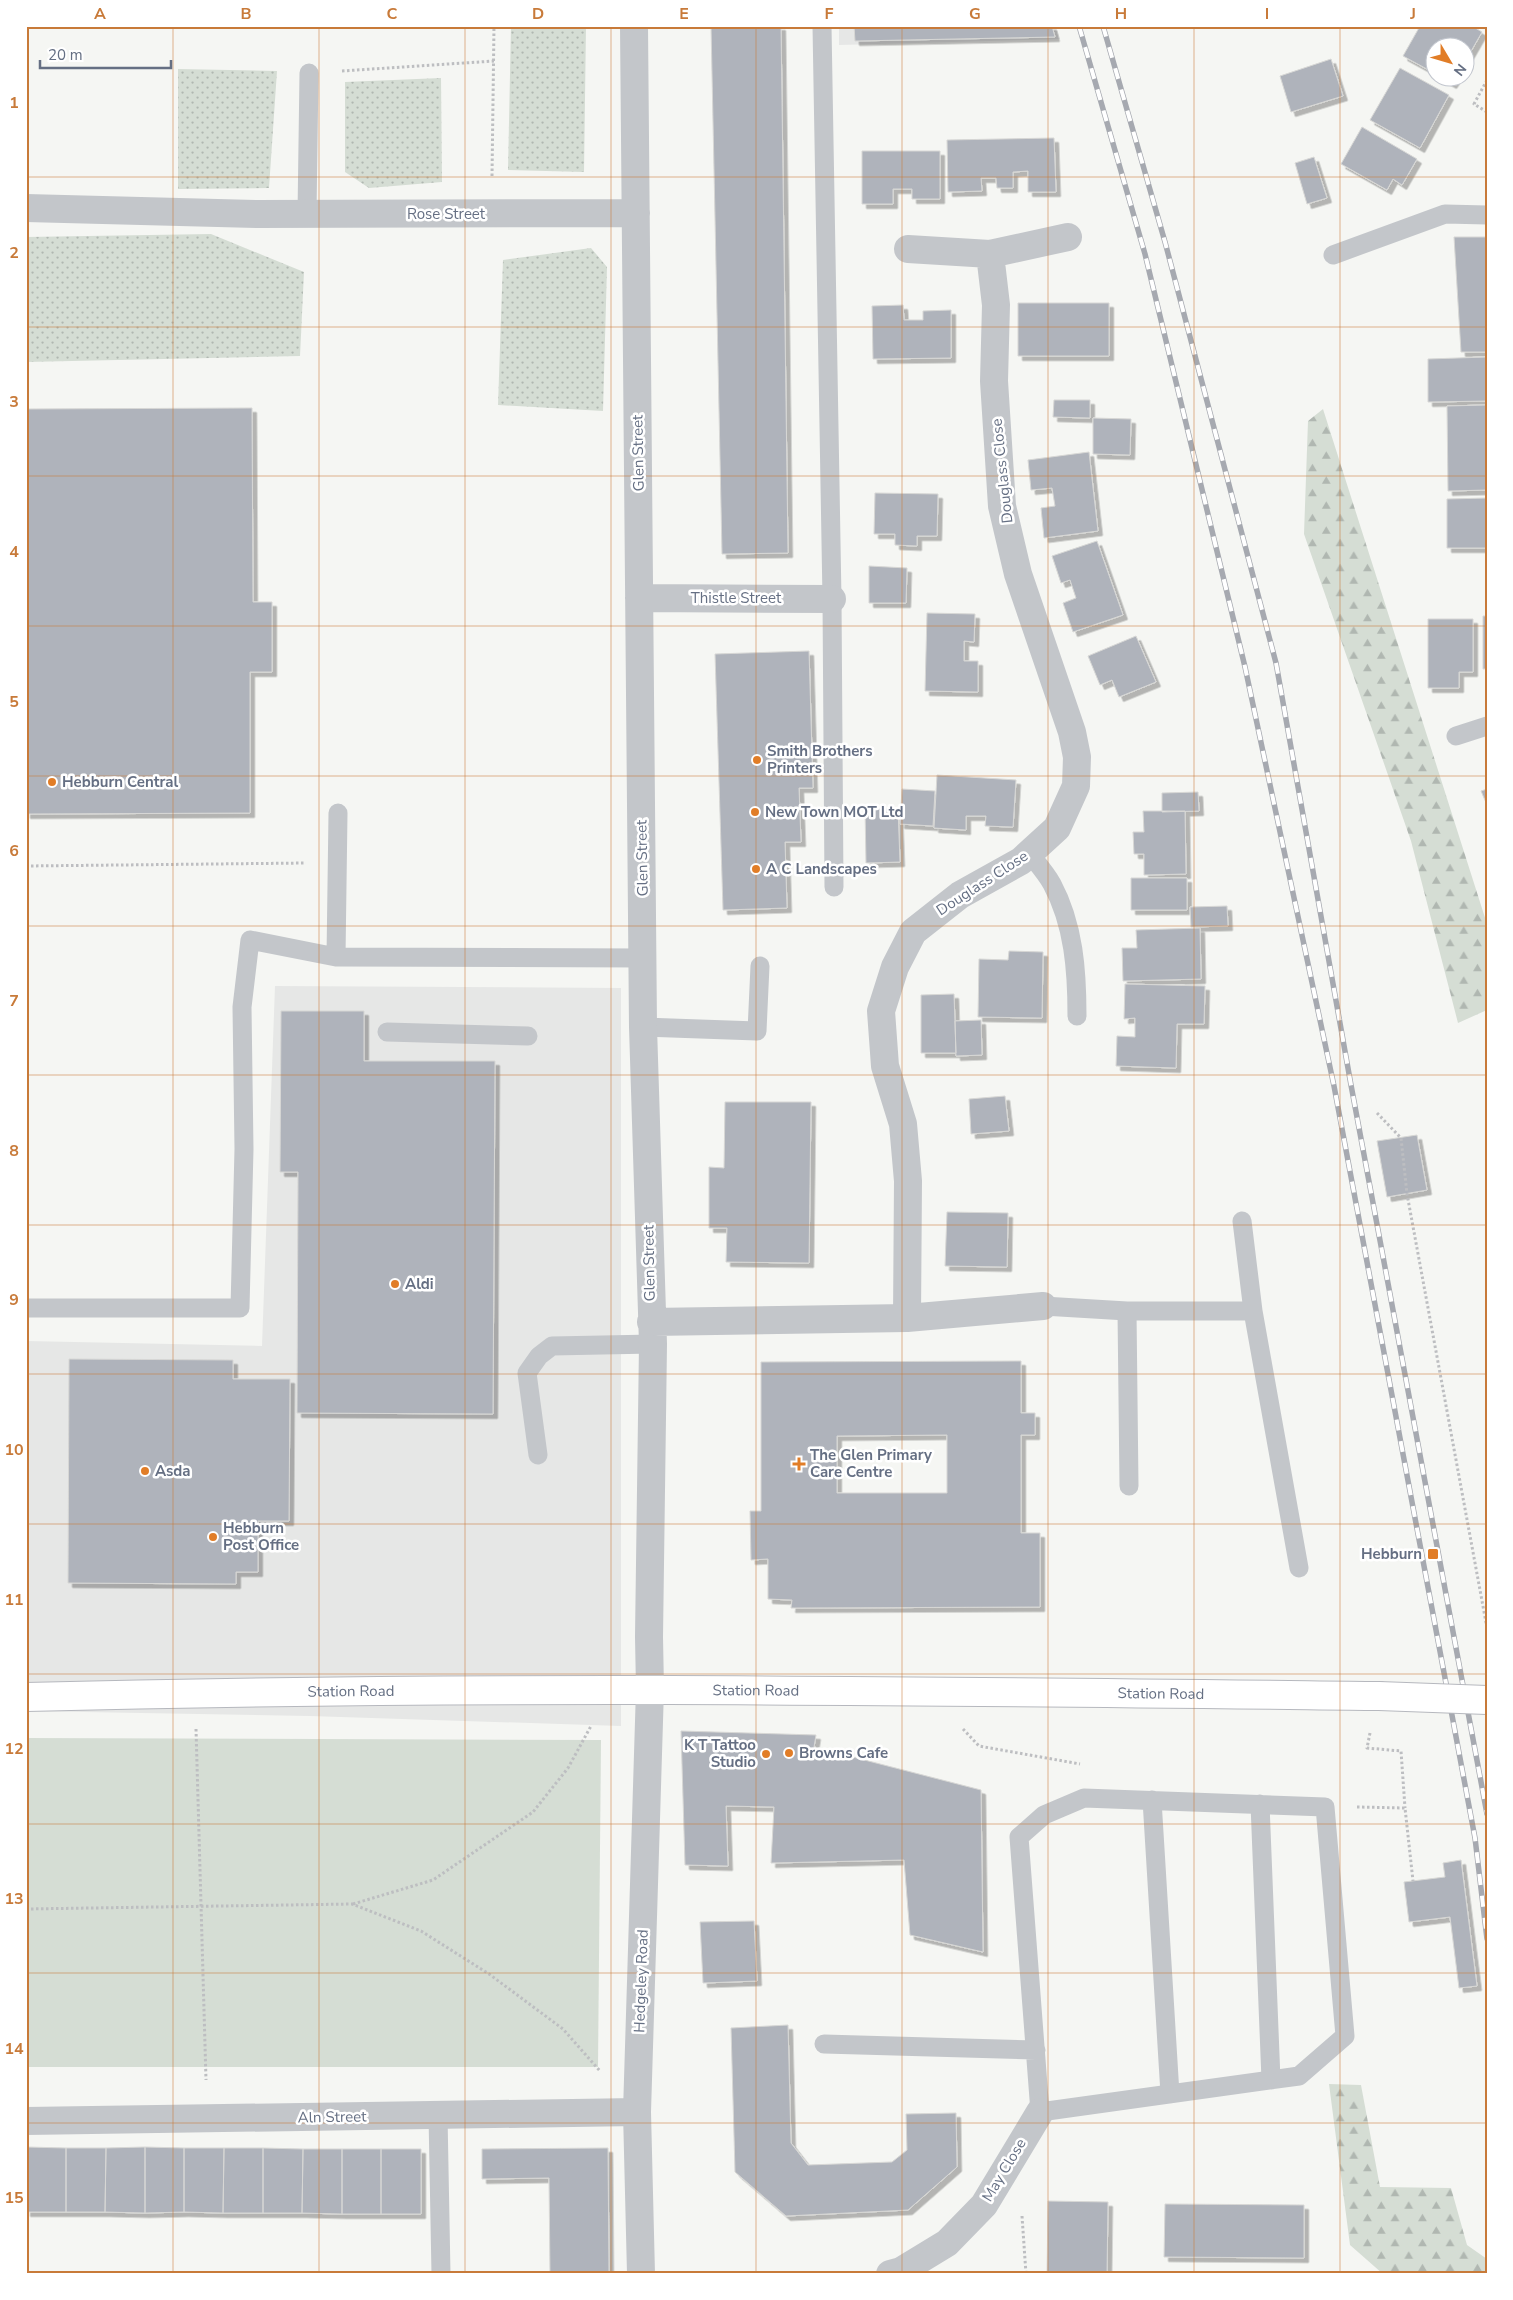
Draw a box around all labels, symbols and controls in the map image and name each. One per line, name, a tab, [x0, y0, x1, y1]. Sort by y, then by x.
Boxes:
text: A	[94, 3, 106, 25]
text: B	[240, 3, 252, 25]
text: C	[387, 3, 398, 25]
text: D	[532, 3, 544, 25]
text: E	[679, 3, 689, 25]
text: F	[825, 3, 834, 25]
text: G	[969, 3, 981, 25]
text: H	[1115, 3, 1127, 25]
text: I	[1265, 3, 1269, 25]
text: J	[1409, 3, 1416, 25]
scale bar	[40, 38, 171, 70]
north arrow	[1426, 38, 1476, 88]
text: 20 m	[48, 45, 83, 65]
text: N	[1449, 60, 1471, 80]
text: 1	[9, 92, 19, 114]
street label: Rose Street	[407, 204, 486, 224]
text: 2	[9, 242, 19, 264]
text: 3	[9, 391, 19, 413]
street label: Glen Street	[627, 414, 649, 491]
street label: Douglass Close	[987, 418, 1017, 524]
text: 4	[9, 541, 19, 563]
street label: Thistle Street	[691, 588, 782, 608]
text: 5	[9, 691, 19, 713]
place label: Smith Brothers Printers	[767, 741, 872, 778]
marker: Smith Brothers Printers	[751, 754, 763, 766]
place label: Hebburn Central	[62, 772, 178, 792]
marker: Hebburn Central	[46, 776, 58, 788]
place label: New Town MOT Ltd	[765, 802, 904, 822]
marker: New Town MOT Ltd	[749, 806, 761, 818]
street label: Glen Street	[631, 819, 653, 896]
text: 6	[9, 840, 19, 862]
street label: Douglass Close	[932, 846, 1032, 920]
place label: A C Landscapes	[766, 859, 877, 879]
marker: A C Landscapes	[750, 863, 762, 875]
text: 7	[9, 990, 19, 1012]
text: 8	[9, 1140, 19, 1162]
street label: Glen Street	[638, 1224, 660, 1301]
place label: Aldi	[405, 1274, 434, 1294]
marker: Aldi	[389, 1278, 401, 1290]
text: 9	[9, 1289, 19, 1311]
text: 10	[4, 1439, 24, 1461]
place label: The Glen Primary Care Centre	[810, 1445, 932, 1482]
marker: The Glen Primary Care Centre	[792, 1457, 806, 1471]
place label: Asda	[155, 1461, 191, 1481]
marker: Asda	[139, 1465, 151, 1477]
place label: Hebburn Post Office	[223, 1518, 299, 1555]
marker: Hebburn Post Office	[207, 1531, 219, 1543]
place label: Hebburn	[1361, 1544, 1422, 1564]
marker: Hebburn	[1426, 1547, 1440, 1561]
text: 11	[4, 1589, 24, 1611]
street label: Station Road	[712, 1680, 799, 1701]
street label: Station Road	[307, 1681, 394, 1702]
street label: Station Road	[1117, 1683, 1204, 1704]
place label: K T Tattoo Studio	[684, 1735, 756, 1772]
text: 12	[4, 1738, 24, 1760]
place label: Browns Cafe	[799, 1743, 888, 1763]
marker: Browns Cafe	[783, 1747, 795, 1759]
marker: K T Tattoo Studio	[760, 1748, 772, 1760]
text: 13	[4, 1888, 24, 1910]
street label: Hedgeley Road	[629, 1929, 653, 2033]
text: 14	[4, 2038, 24, 2060]
street label: Aln Street	[297, 2106, 367, 2128]
street label: May Close	[977, 2135, 1031, 2205]
text: 15	[4, 2187, 24, 2209]

